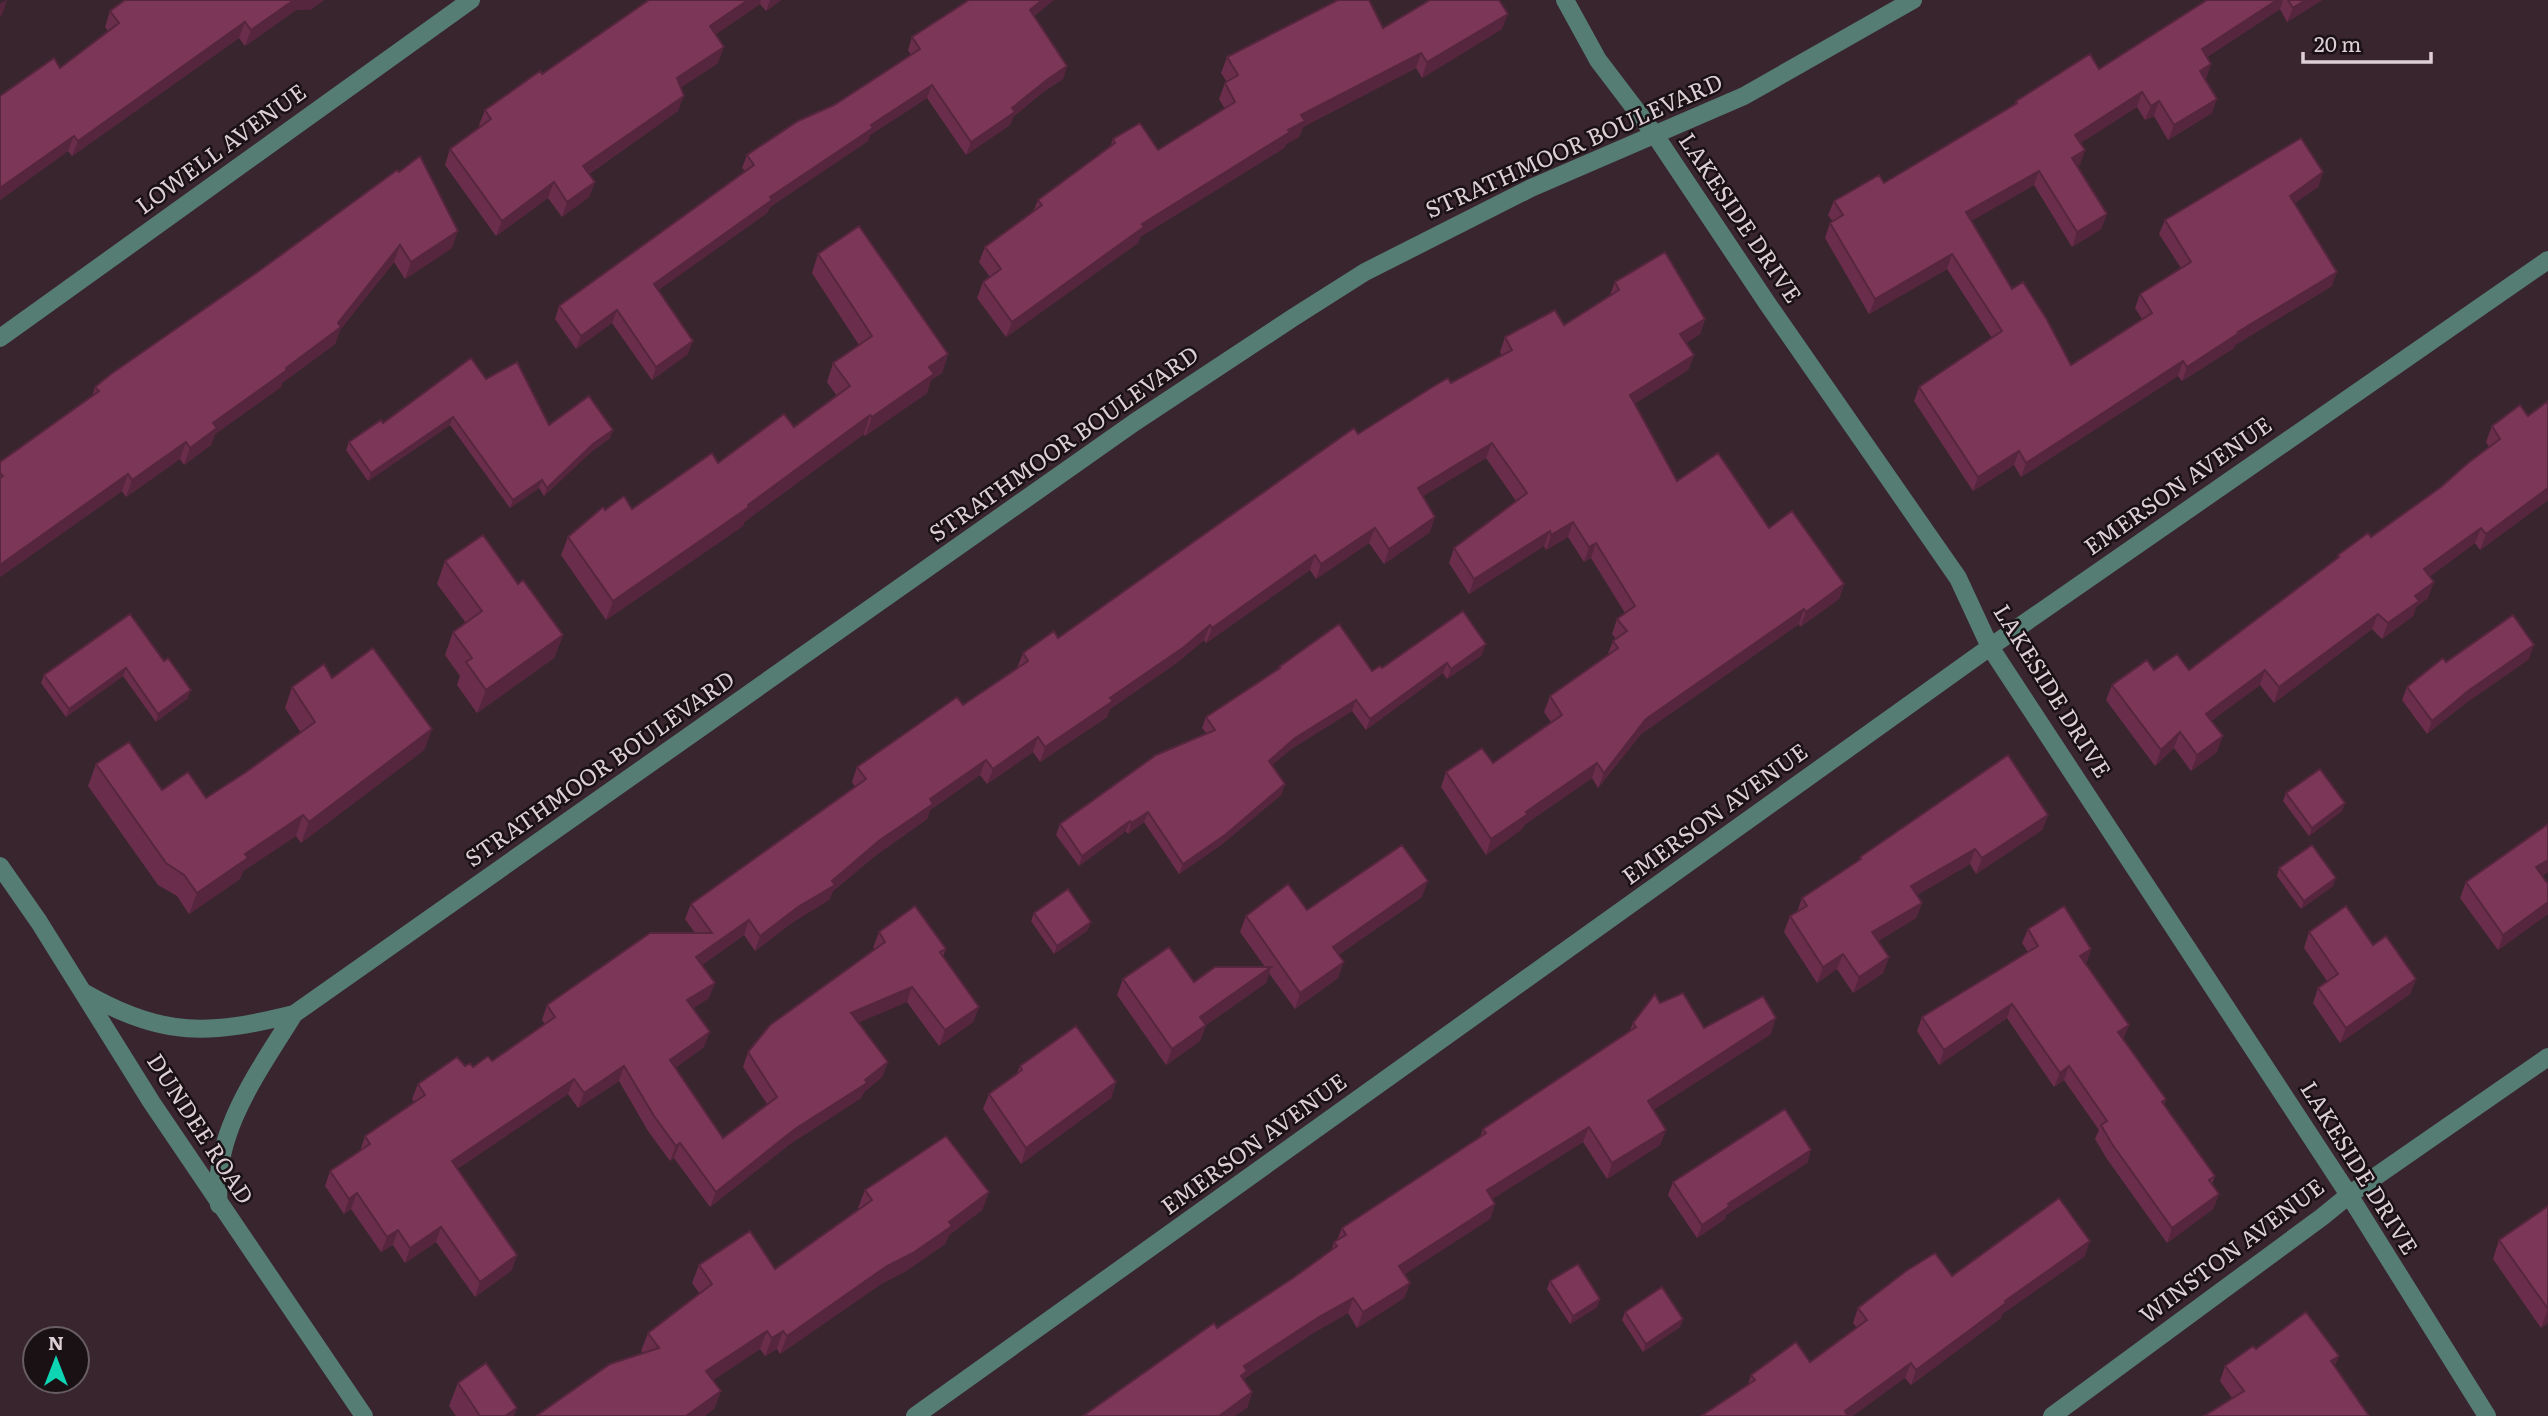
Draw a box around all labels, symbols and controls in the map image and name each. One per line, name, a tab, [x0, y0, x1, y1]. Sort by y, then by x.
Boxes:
scale bar	[2303, 21, 2431, 65]
text: 20 m	[2314, 27, 2361, 58]
street label: STRATHMOOR BOULEVARD	[1419, 63, 1727, 225]
street label: LOWELL AVENUE	[128, 74, 312, 221]
street label: LAKESIDE DRIVE	[1672, 125, 1811, 309]
street label: STRATHMOOR BOULEVARD	[921, 336, 1205, 549]
street label: EMERSON AVENUE	[2076, 407, 2278, 562]
street label: LAKESIDE DRIVE	[1987, 597, 2121, 783]
street label: STRATHMOOR BOULEVARD	[457, 661, 741, 874]
street label: EMERSON AVENUE	[1614, 733, 1814, 891]
street label: DUNDEE ROAD	[140, 1046, 263, 1210]
street label: EMERSON AVENUE	[1153, 1063, 1353, 1221]
street label: LAKESIDE DRIVE	[2294, 1074, 2428, 1260]
street label: WINSTON AVENUE	[2131, 1169, 2330, 1330]
north arrow	[21, 1325, 91, 1395]
text: N	[48, 1328, 64, 1356]

